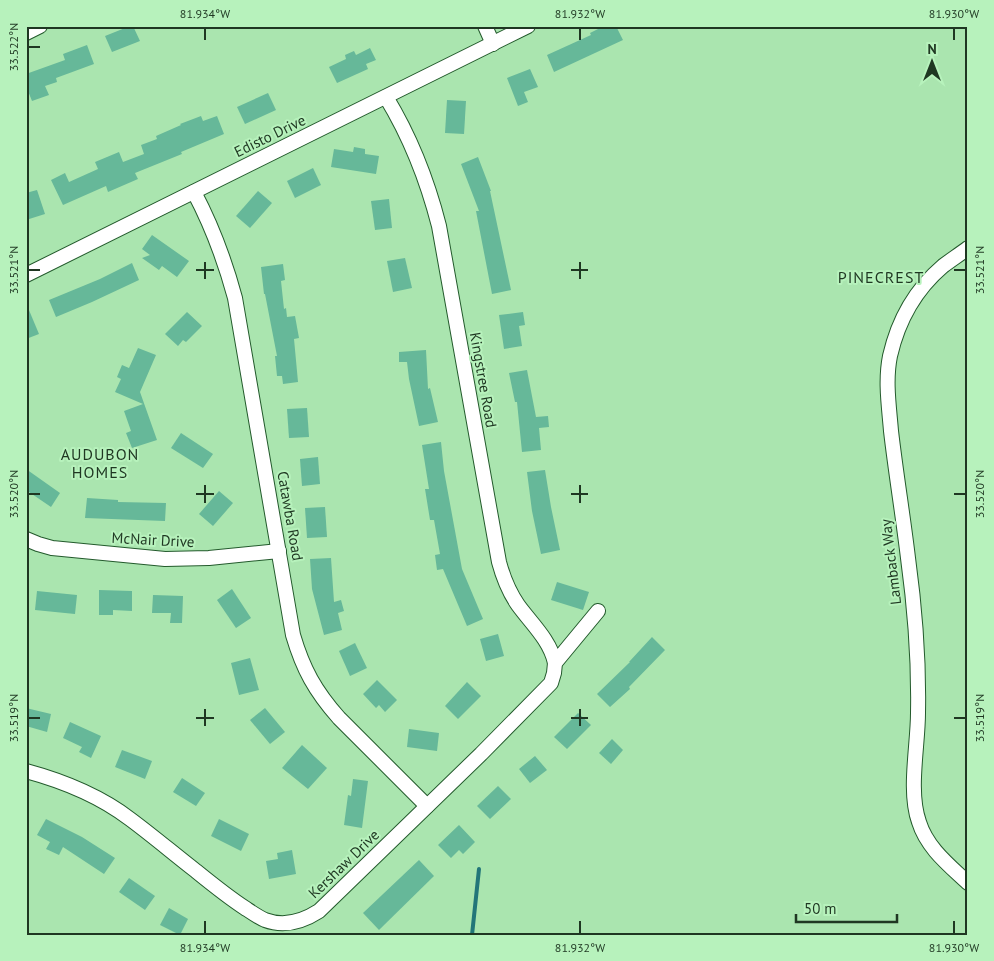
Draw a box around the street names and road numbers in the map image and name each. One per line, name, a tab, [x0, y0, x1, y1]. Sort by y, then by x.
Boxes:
street label: Edisto Drive	[231, 110, 309, 161]
street label: Kingstree Road	[466, 331, 501, 429]
street label: Catawba Road	[273, 470, 308, 562]
street label: Lamback Way	[876, 518, 905, 606]
street label: McNair Drive	[111, 528, 195, 551]
street label: Kershaw Drive	[304, 825, 383, 902]

